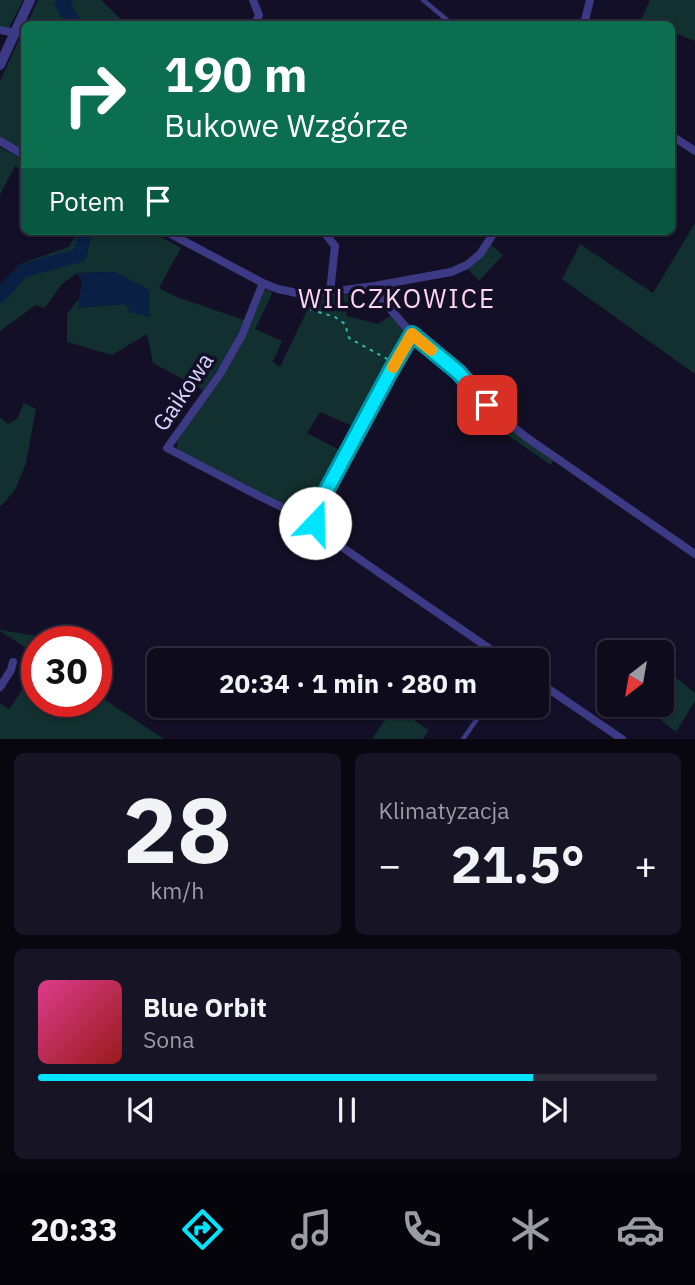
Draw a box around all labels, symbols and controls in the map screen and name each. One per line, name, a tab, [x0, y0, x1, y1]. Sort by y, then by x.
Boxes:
text: 190 m	[164, 42, 308, 105]
icon: right	[49, 49, 140, 140]
text: Bukowe Wzgórze	[164, 104, 408, 146]
icon: arrive	[139, 182, 177, 220]
text: Potem	[49, 184, 125, 218]
district label: WILCZKOWICE	[298, 281, 496, 315]
street label: Gaikowa	[145, 346, 219, 436]
pin	[457, 375, 517, 435]
icon: arrive	[468, 386, 506, 424]
position arrow	[278, 486, 352, 560]
speed limit sign: 30	[21, 626, 112, 717]
north arrow	[597, 640, 674, 718]
map controls	[597, 640, 674, 717]
text: 20:34 · 1 min · 280 m	[219, 666, 477, 700]
text: 28	[123, 770, 232, 888]
text: Klimatyzacja	[379, 795, 510, 825]
text: 21.5°	[451, 830, 585, 897]
text: −	[379, 840, 401, 889]
text: +	[634, 840, 657, 889]
text: km/h	[150, 875, 204, 905]
text: Blue Orbit	[143, 990, 267, 1024]
text: Sona	[143, 1024, 195, 1054]
icon: previous	[122, 1091, 160, 1129]
icon: pause	[328, 1091, 366, 1129]
icon: next	[535, 1091, 573, 1129]
icon: directions	[178, 1205, 227, 1254]
icon: music	[287, 1205, 336, 1254]
icon: phone	[397, 1205, 446, 1254]
icon: climate	[506, 1205, 555, 1254]
icon: car	[616, 1205, 665, 1254]
text: 20:33	[30, 1208, 118, 1250]

